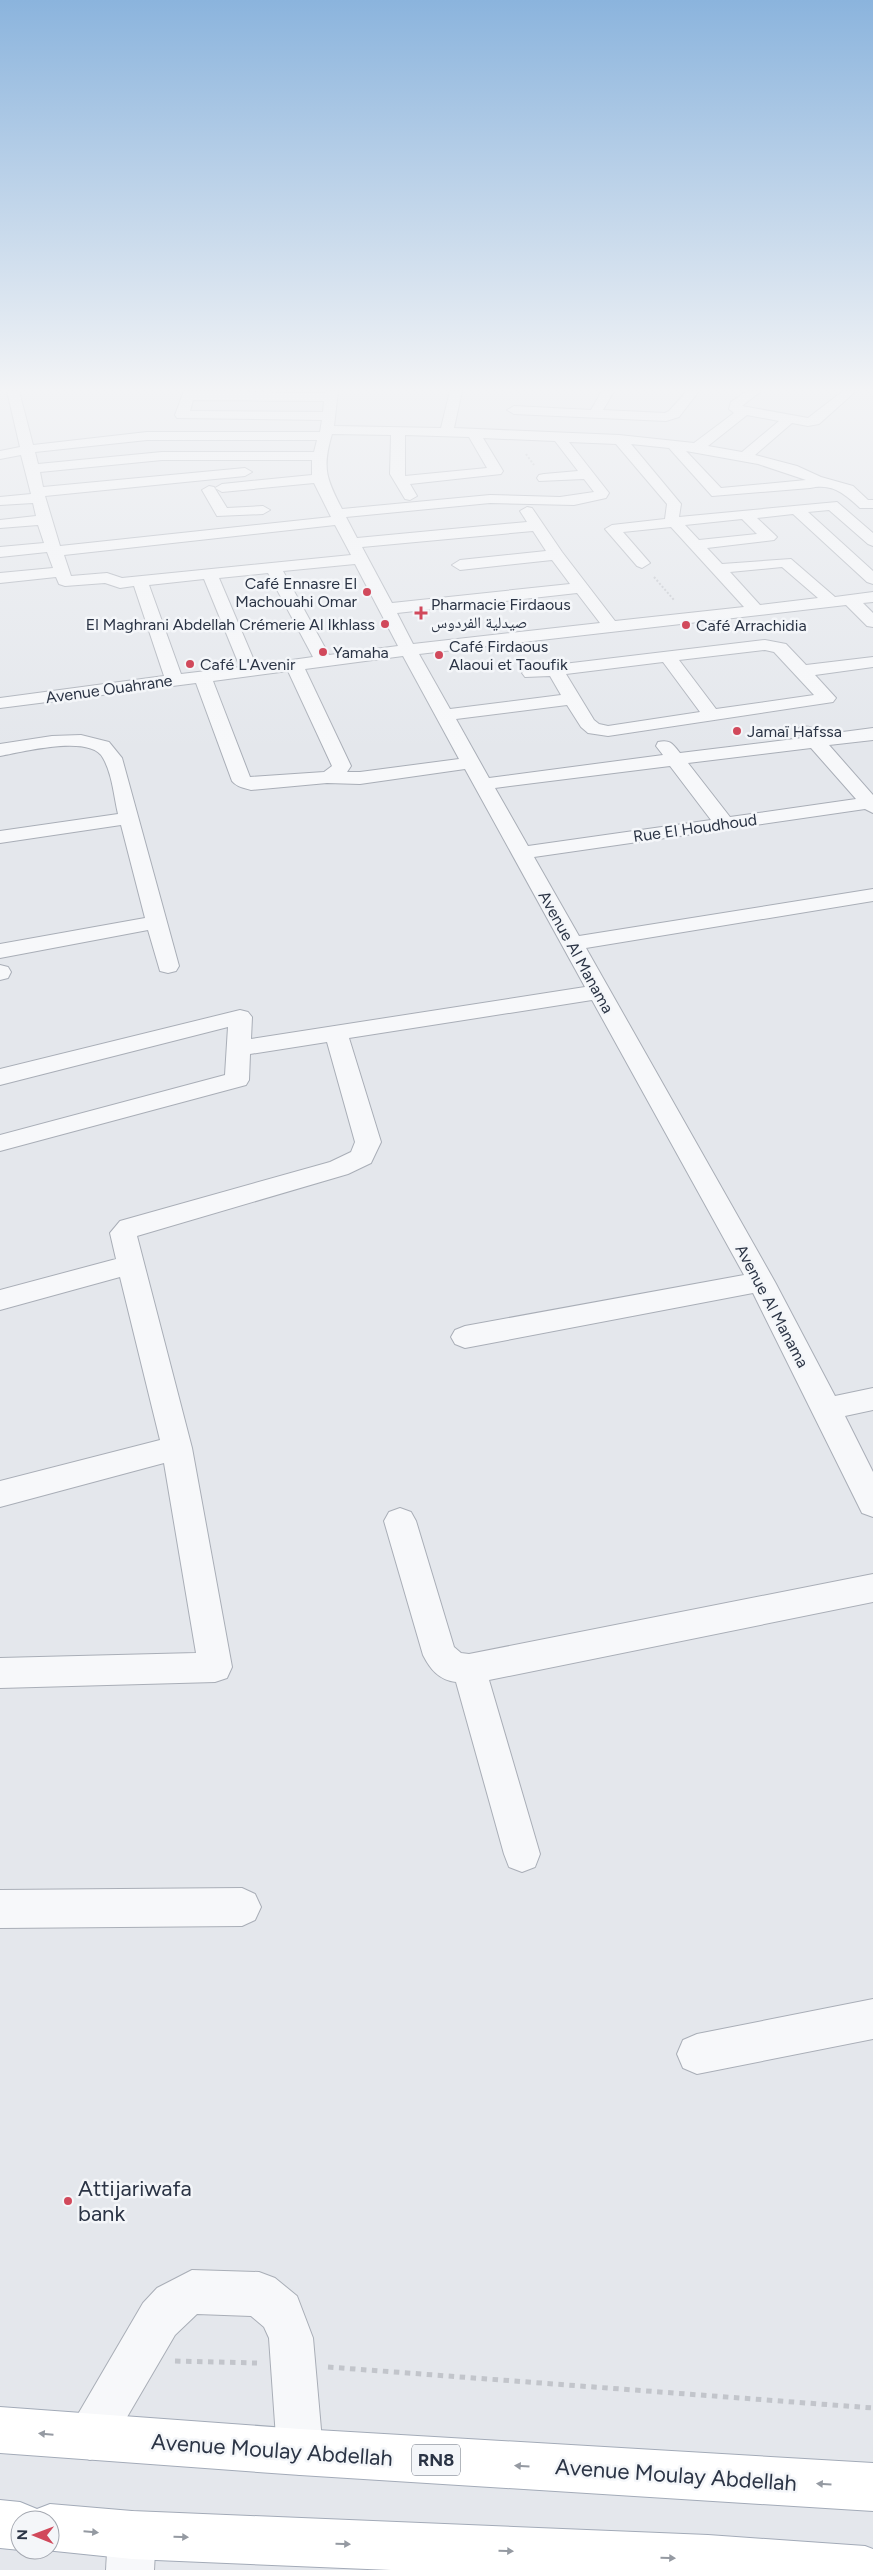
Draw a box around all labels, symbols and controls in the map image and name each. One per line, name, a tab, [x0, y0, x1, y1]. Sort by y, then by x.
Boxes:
place label: Café Ennasre El Machouahi Omar	[235, 574, 358, 611]
marker: Café Ennasre El Machouahi Omar	[361, 586, 373, 598]
place label: Pharmacie Firdaous صيدلية الفردوس	[431, 595, 571, 633]
marker: Pharmacie Firdaous صيدلية الفردوس	[415, 607, 427, 619]
place label: El Maghrani Abdellah Crémerie Al Ikhlass	[86, 615, 375, 634]
place label: Café Arrachidia	[696, 616, 807, 635]
marker: El Maghrani Abdellah Crémerie Al Ikhlass	[379, 618, 391, 630]
marker: Café Arrachidia	[680, 619, 692, 631]
place label: Café Firdaous Alaoui et Taoufik	[449, 637, 568, 674]
place label: Yamaha	[333, 643, 389, 662]
marker: Yamaha	[317, 646, 329, 658]
marker: Café Firdaous Alaoui et Taoufik	[433, 649, 445, 661]
place label: Café L'Avenir	[200, 655, 296, 674]
marker: Café L'Avenir	[184, 658, 196, 670]
street label: Avenue Ouahrane	[44, 671, 174, 707]
place label: Jamaï Hafssa	[747, 722, 842, 741]
marker: Jamaï Hafssa	[731, 725, 743, 737]
street label: Rue El Houdhoud	[632, 810, 758, 846]
street label: Avenue Al Manama	[534, 888, 618, 1016]
street label: Avenue Al Manama	[731, 1241, 813, 1371]
place label: Attijariwafa bank	[78, 2175, 192, 2227]
marker: Attijariwafa bank	[62, 2195, 74, 2207]
street label: Avenue Moulay Abdellah	[150, 2428, 394, 2472]
one-way arrow	[38, 2430, 54, 2438]
road number: RN8	[412, 2444, 460, 2476]
street label: Avenue Moulay Abdellah	[554, 2453, 798, 2497]
one-way arrow	[514, 2461, 530, 2469]
one-way arrow	[816, 2480, 832, 2488]
north arrow	[10, 2510, 60, 2560]
one-way arrow	[83, 2528, 99, 2536]
text: N	[14, 2529, 31, 2540]
one-way arrow	[173, 2533, 189, 2541]
one-way arrow	[336, 2540, 352, 2548]
one-way arrow	[498, 2547, 514, 2555]
one-way arrow	[660, 2554, 676, 2562]

